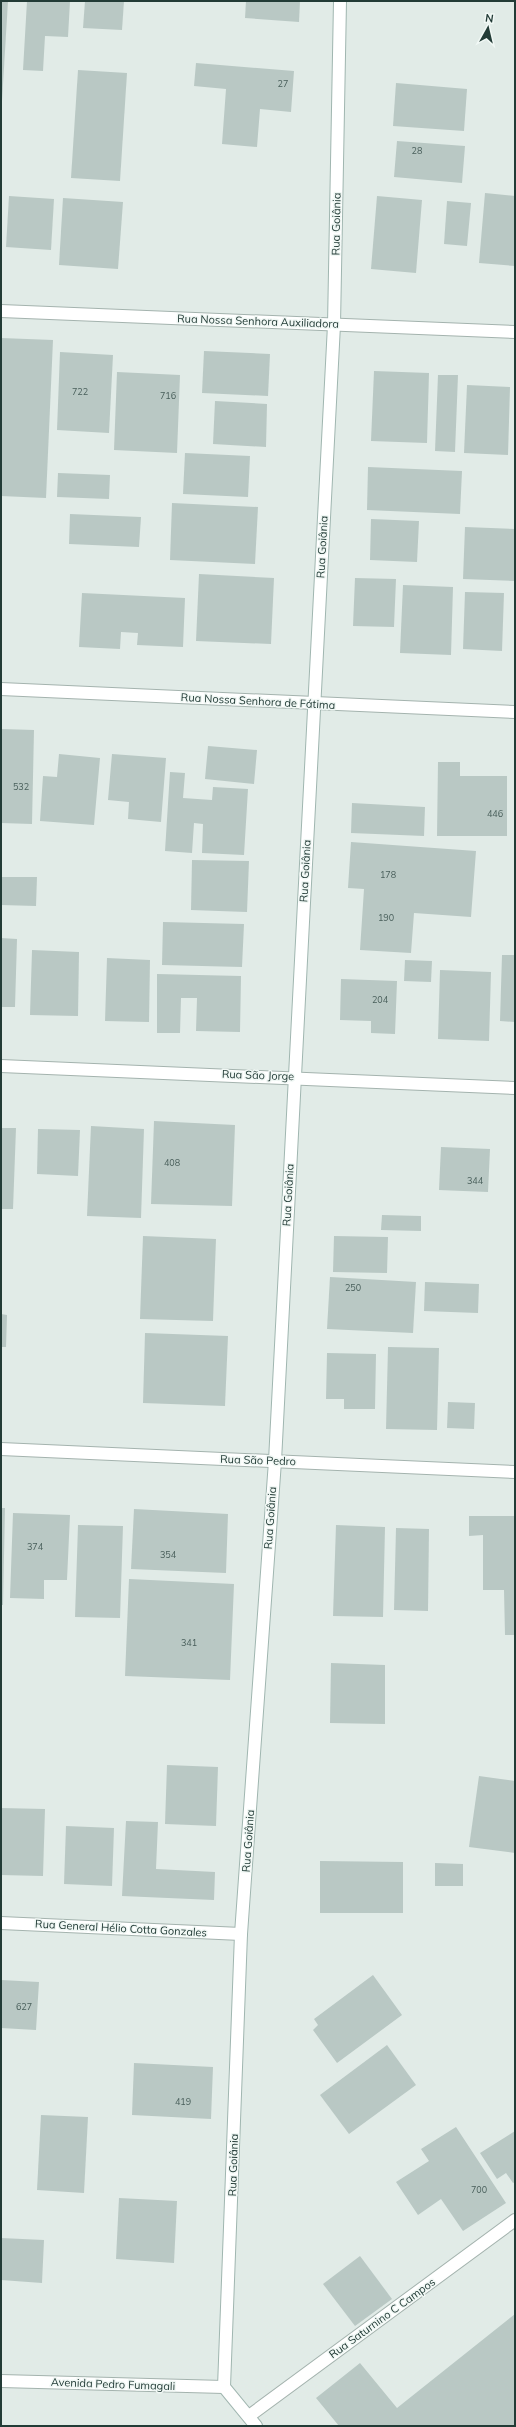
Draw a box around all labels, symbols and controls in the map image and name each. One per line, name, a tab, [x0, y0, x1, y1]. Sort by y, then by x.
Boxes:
north arrow	[468, 8, 508, 48]
text: N	[484, 11, 494, 26]
house number: 27	[278, 78, 288, 89]
house number: 28	[412, 145, 422, 156]
street label: Rua Goiânia	[328, 193, 344, 255]
street label: Rua Nossa Senhora Auxiliadora	[177, 311, 339, 331]
house number: 722	[72, 386, 88, 397]
house number: 716	[160, 390, 176, 401]
street label: Rua Goiânia	[313, 515, 331, 579]
street label: Rua Nossa Senhora de Fátima	[180, 690, 336, 712]
house number: 532	[13, 781, 29, 792]
house number: 446	[487, 808, 503, 819]
street label: Rua Goiânia	[296, 839, 314, 903]
house number: 178	[380, 869, 396, 880]
house number: 190	[378, 912, 394, 923]
house number: 204	[372, 994, 389, 1005]
street label: Rua São Jorge	[222, 1067, 294, 1083]
house number: 408	[164, 1157, 180, 1168]
street label: Rua Goiânia	[279, 1163, 297, 1227]
house number: 344	[467, 1175, 484, 1186]
house number: 250	[345, 1282, 361, 1293]
street label: Rua São Pedro	[220, 1452, 296, 1468]
street label: Rua Goiânia	[261, 1486, 279, 1550]
house number: 374	[27, 1541, 44, 1552]
house number: 354	[160, 1549, 177, 1560]
house number: 341	[181, 1637, 197, 1648]
street label: Rua Goiânia	[239, 1809, 257, 1873]
street label: Rua General Hélio Cotta Gonzales	[35, 1917, 207, 1939]
house number: 627	[16, 2001, 32, 2012]
house number: 419	[175, 2096, 191, 2107]
street label: Rua Goiânia	[225, 2133, 241, 2197]
house number: 700	[471, 2184, 487, 2195]
street label: Rua Saturnino C Campos	[326, 2275, 438, 2361]
street label: Avenida Pedro Fumagali	[51, 2375, 175, 2393]

